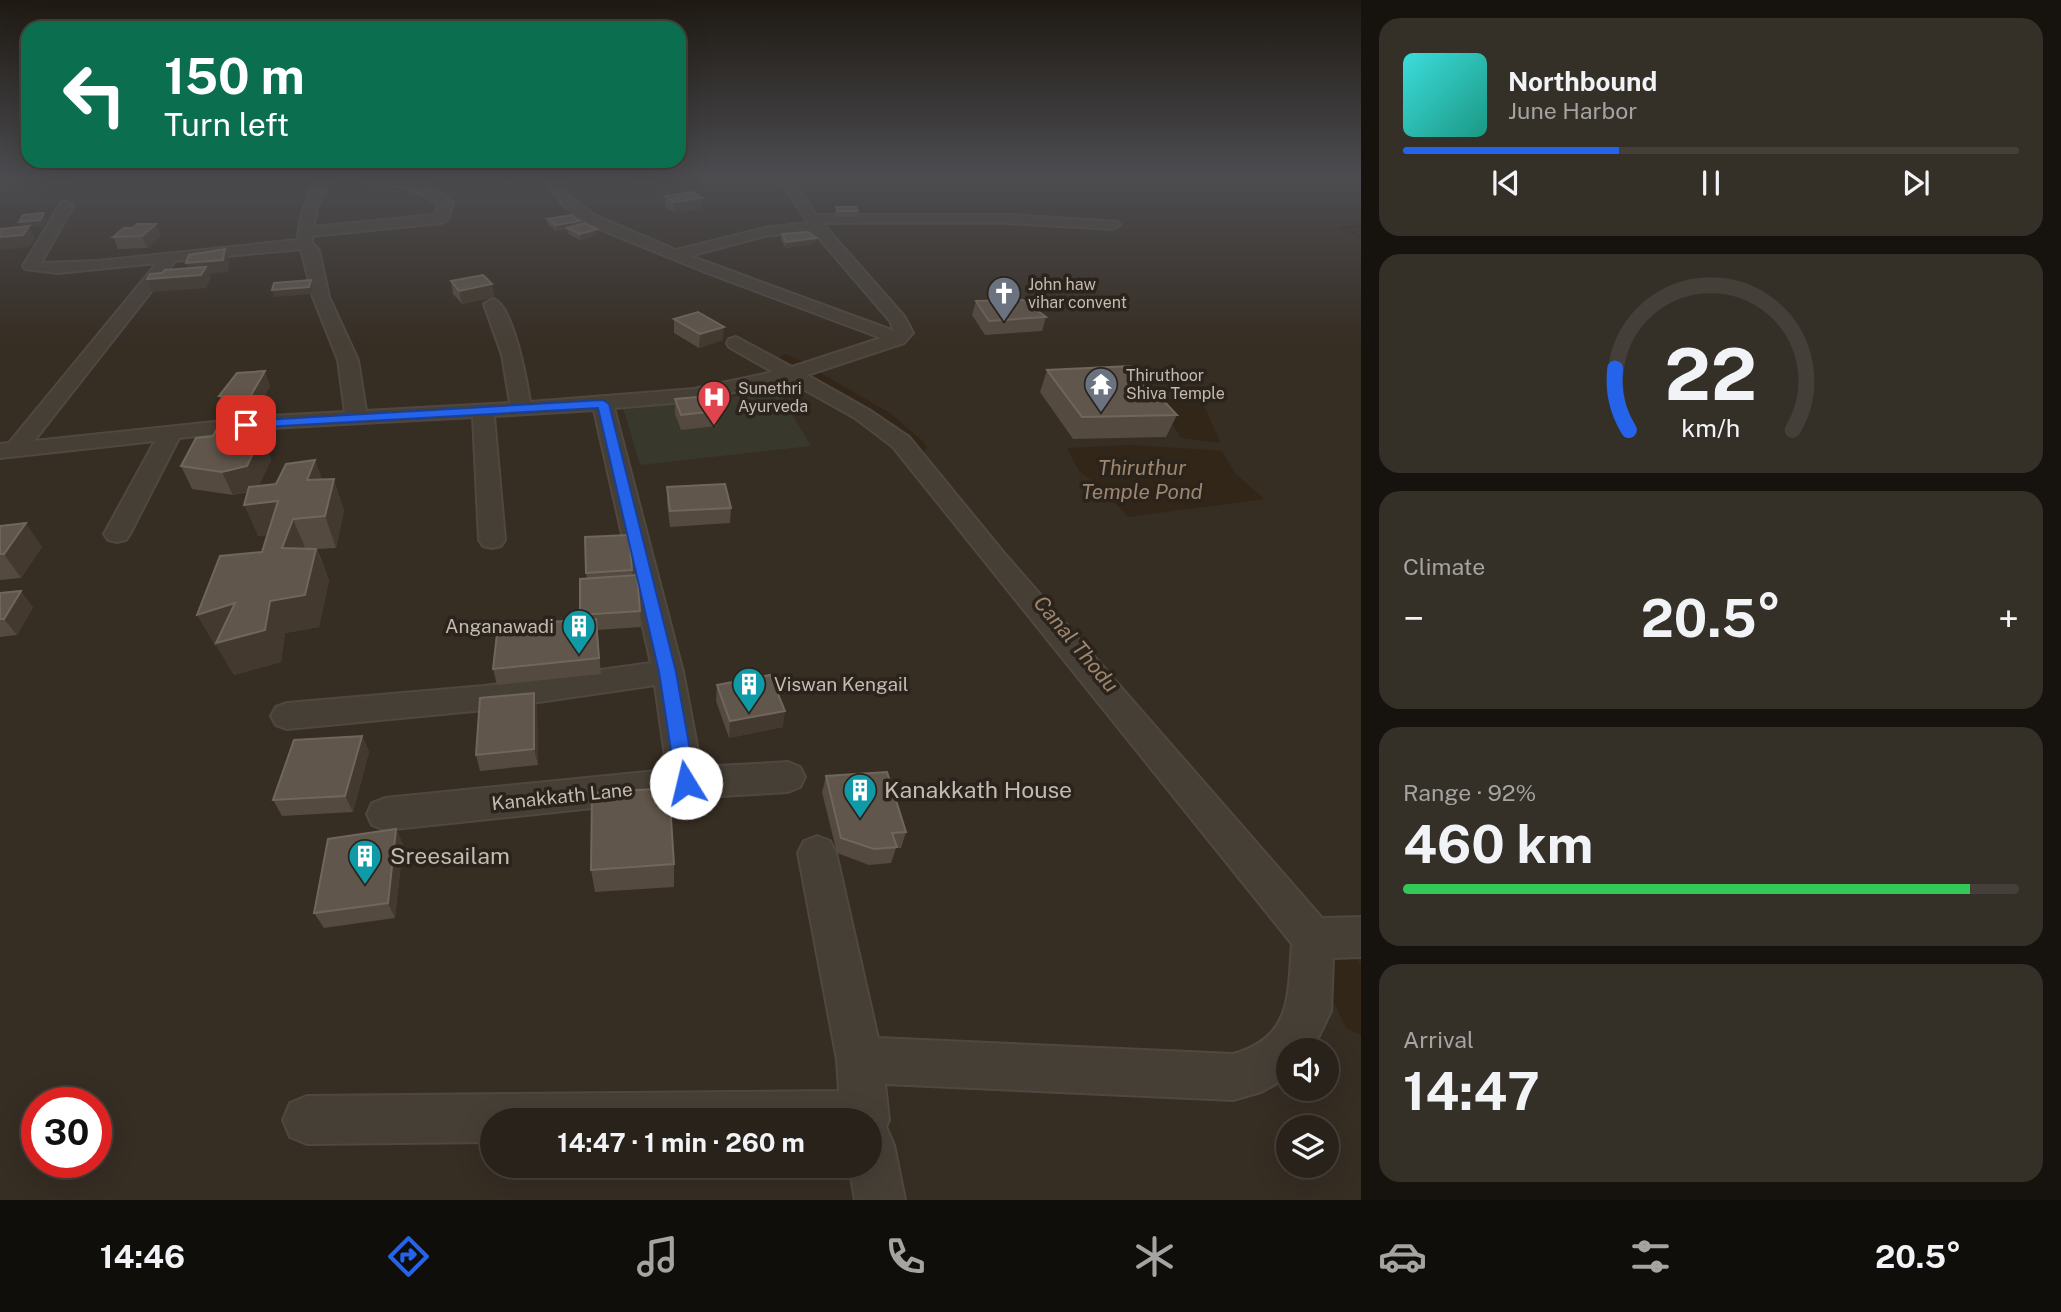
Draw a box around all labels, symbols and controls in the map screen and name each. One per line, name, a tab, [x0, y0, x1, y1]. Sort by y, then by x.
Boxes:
text: 150 m	[164, 47, 305, 105]
icon: left	[49, 49, 140, 140]
text: Northbound	[1508, 66, 1657, 97]
text: June Harbor	[1508, 97, 1637, 124]
text: Turn left	[164, 106, 289, 143]
icon: previous	[1487, 164, 1525, 202]
icon: pause	[1692, 164, 1730, 202]
icon: next	[1897, 164, 1935, 202]
church icon: John haw vihar convent	[985, 274, 1023, 323]
place label: John haw vihar convent	[1028, 275, 1127, 312]
text: 22	[1665, 331, 1757, 416]
temple icon: Thiruthoor Shiva Temple	[1082, 365, 1120, 414]
place label: Thiruthoor Shiva Temple	[1126, 366, 1225, 403]
hospital icon: Sunethri Ayurveda	[695, 378, 733, 427]
place label: Sunethri Ayurveda	[738, 379, 808, 416]
pin	[216, 395, 276, 455]
icon: arrive	[227, 406, 265, 444]
text: km/h	[1682, 412, 1740, 442]
water label: Thiruthur Temple Pond	[1081, 455, 1203, 504]
text: Climate	[1403, 553, 1485, 580]
text: 20.5°	[1641, 588, 1781, 649]
water label: Canal Thodu	[1029, 590, 1124, 697]
text: −	[1403, 596, 1424, 641]
text: +	[1998, 596, 2019, 641]
building icon: Anganawadi	[560, 607, 598, 656]
place label: Anganawadi	[445, 615, 554, 637]
building icon: Viswan Kengail	[730, 665, 768, 714]
place label: Viswan Kengail	[774, 673, 909, 695]
position arrow	[649, 746, 723, 820]
building icon: Kanakkath House	[841, 771, 879, 820]
place label: Kanakkath House	[884, 776, 1072, 803]
street label: Kanakkath Lane	[490, 778, 634, 814]
text: Range · 92%	[1403, 779, 1536, 806]
text: 460 km	[1403, 814, 1593, 875]
building icon: Sreesailam	[346, 837, 384, 886]
place label: Sreesailam	[390, 842, 510, 869]
text: Arrival	[1403, 1026, 1474, 1053]
map controls	[1276, 1038, 1339, 1178]
button: sound	[1276, 1038, 1339, 1101]
text: 14:47	[1403, 1061, 1540, 1122]
speed limit sign: 30	[21, 1087, 112, 1178]
button: layers	[1276, 1115, 1339, 1178]
text: 14:47 · 1 min · 260 m	[557, 1127, 805, 1158]
icon: directions	[384, 1232, 433, 1281]
icon: music	[633, 1232, 682, 1281]
icon: phone	[881, 1232, 930, 1281]
icon: climate	[1130, 1232, 1179, 1281]
icon: car	[1378, 1232, 1427, 1281]
icon: filters	[1626, 1232, 1675, 1281]
text: 14:46	[100, 1238, 185, 1275]
text: 20.5°	[1875, 1238, 1961, 1275]

